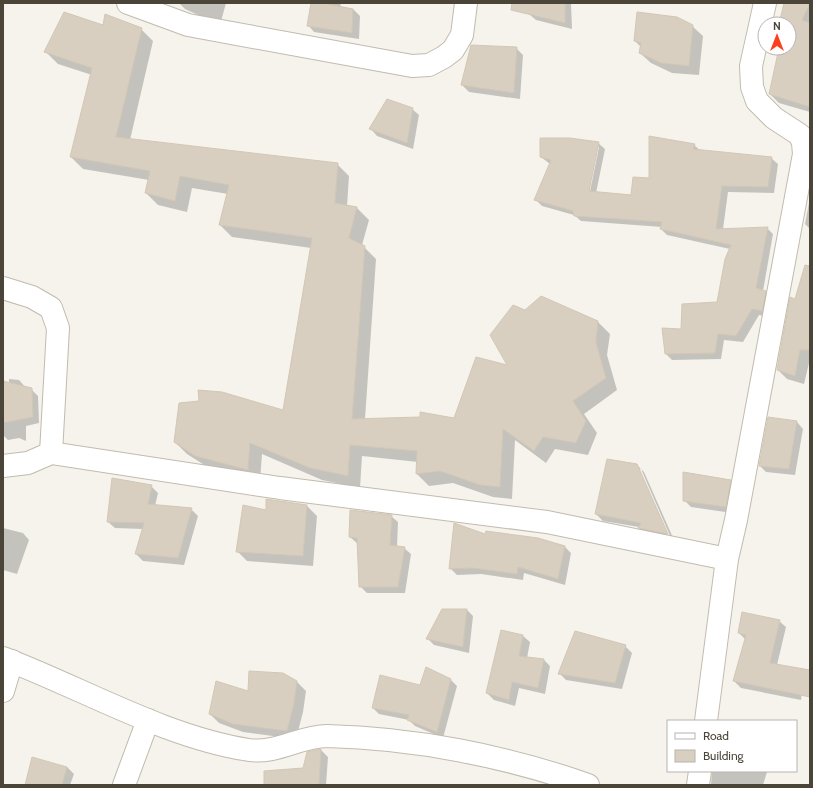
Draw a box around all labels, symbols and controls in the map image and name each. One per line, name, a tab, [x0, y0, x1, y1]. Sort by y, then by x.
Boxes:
north arrow	[757, 16, 797, 56]
text: N	[773, 19, 781, 33]
legend	[667, 720, 797, 772]
text: Road	[703, 728, 729, 743]
text: Building	[703, 748, 745, 763]

